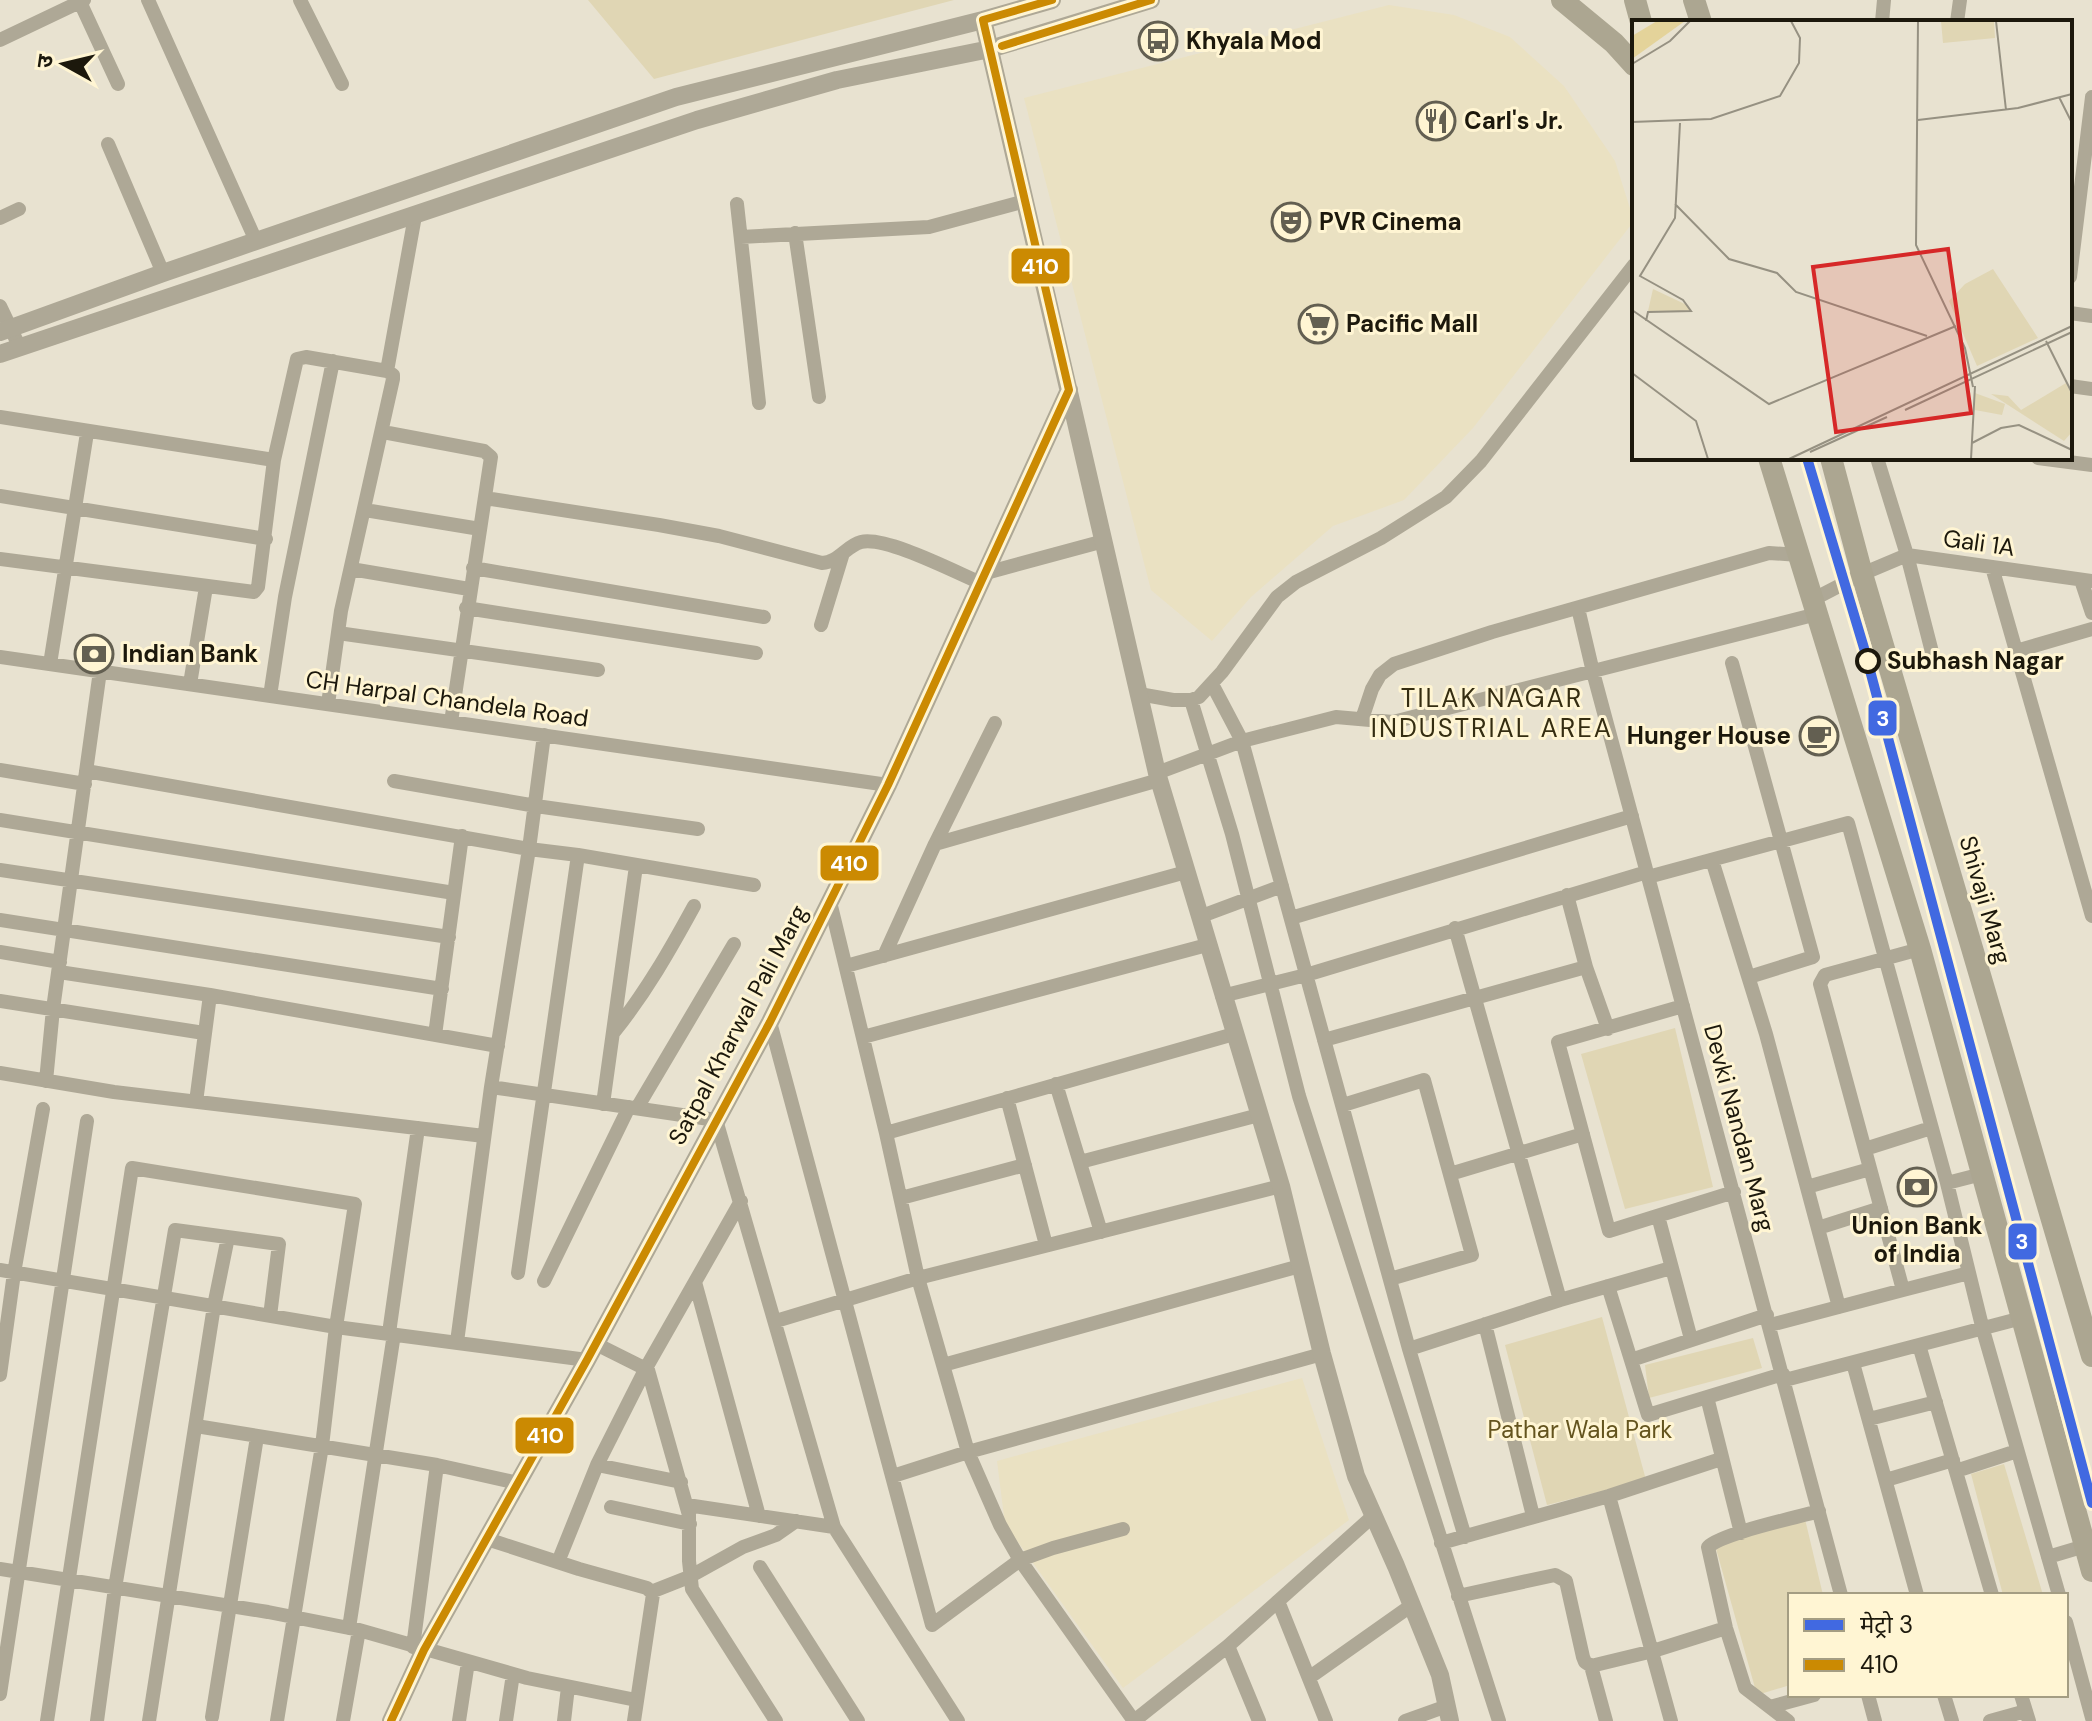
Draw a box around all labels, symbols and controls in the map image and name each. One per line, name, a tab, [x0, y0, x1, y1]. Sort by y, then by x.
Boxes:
bus stop icon: Khyala Mod	[1137, 20, 1179, 62]
inset map	[1632, 20, 2072, 460]
north arrow	[24, 24, 104, 104]
place label: Khyala Mod	[1186, 25, 1321, 56]
text: उ	[29, 52, 60, 70]
restaurant icon: Carl's Jr.	[1415, 100, 1457, 142]
place label: Carl's Jr.	[1464, 105, 1563, 136]
theatre icon: PVR Cinema	[1270, 201, 1312, 243]
place label: PVR Cinema	[1319, 206, 1462, 237]
line badge: 410	[1010, 247, 1071, 285]
text: 410	[1021, 252, 1059, 281]
supermarket icon: Pacific Mall	[1297, 303, 1339, 345]
place label: Pacific Mall	[1346, 308, 1478, 339]
street label: Gali 1A	[1941, 522, 2017, 563]
bank icon: Indian Bank	[73, 633, 115, 675]
place label: Indian Bank	[122, 638, 258, 669]
place label: Subhash Nagar	[1887, 645, 2064, 676]
marker: Subhash Nagar	[1856, 649, 1880, 673]
street label: CH Harpal Chandela Road	[304, 663, 590, 734]
district label: TILAK NAGAR INDUSTRIAL AREA	[1371, 681, 1613, 745]
line badge: 3	[1867, 699, 1898, 737]
text: 3	[1876, 704, 1890, 733]
cafe icon: Hunger House	[1798, 715, 1840, 757]
place label: Hunger House	[1627, 720, 1791, 751]
street label: Shivaji Marg	[1952, 832, 2019, 967]
line badge: 410	[819, 844, 880, 882]
text: 410	[830, 849, 868, 878]
street label: Satpal Kharwal Pali Marg	[661, 899, 814, 1150]
street label: Devki Nandan Marg	[1697, 1021, 1782, 1235]
bank icon: Union Bank of India	[1896, 1166, 1938, 1208]
place label: Union Bank of India	[1852, 1210, 1983, 1269]
line badge: 3	[2007, 1222, 2038, 1261]
text: 3	[2015, 1227, 2029, 1256]
park label: Pathar Wala Park	[1488, 1414, 1672, 1445]
line badge: 410	[514, 1416, 575, 1455]
text: 410	[526, 1421, 564, 1450]
legend	[1788, 1593, 2068, 1697]
text: मेट्रो 3	[1860, 1609, 1913, 1640]
text: 410	[1860, 1649, 1898, 1680]

